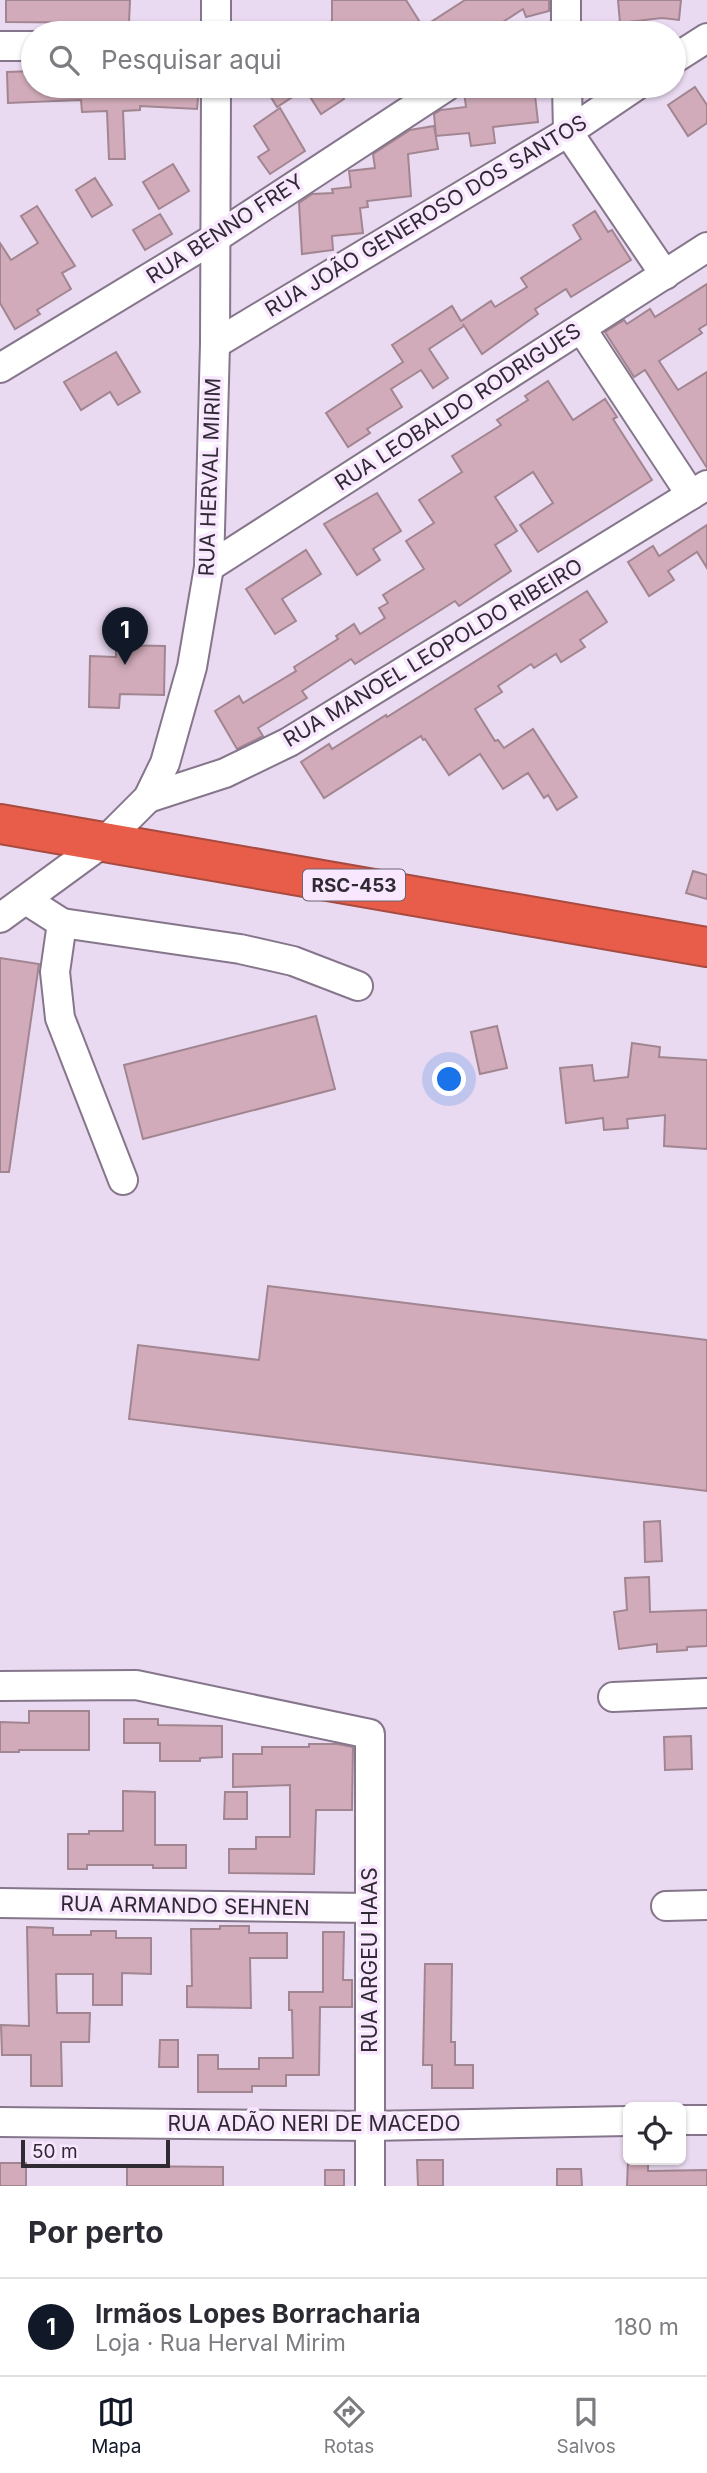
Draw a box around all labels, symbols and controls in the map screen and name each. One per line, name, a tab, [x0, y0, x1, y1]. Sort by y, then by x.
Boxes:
search box	[21, 21, 686, 98]
icon: search	[45, 41, 83, 79]
text: Pesquisar aqui	[101, 44, 282, 75]
street label: RUA JOÃO GENEROSO DOS SANTOS	[260, 109, 591, 322]
street label: RUA BENNO FREY	[142, 169, 308, 289]
street label: RUA LEOBALDO RODRIGUES	[330, 318, 585, 496]
street label: RUA HERVAL MIRIM	[194, 377, 225, 577]
street label: RUA MANOEL LEOPOLDO RIBEIRO	[279, 553, 587, 752]
pin: 1	[102, 607, 148, 665]
road number: RSC-453	[303, 870, 405, 900]
your location	[432, 1062, 466, 1096]
street label: RUA ARGEU HAAS	[357, 1867, 382, 2053]
street label: RUA ARMANDO SEHNEN	[60, 1891, 310, 1920]
map controls	[623, 2102, 686, 2165]
button: locate	[623, 2102, 686, 2165]
street label: RUA ADÃO NERI DE MACEDO	[168, 2110, 460, 2136]
scale bar	[21, 2137, 170, 2169]
text: 50 m	[32, 2140, 78, 2163]
text: Por perto	[28, 2214, 164, 2250]
text: Irmãos Lopes Borracharia	[95, 2298, 421, 2329]
text: 1	[46, 2313, 56, 2341]
text: 180 m	[614, 2313, 679, 2341]
text: Loja · Rua Herval Mirim	[95, 2329, 346, 2357]
tab: Mapa	[91, 2393, 141, 2458]
tab: Rotas	[324, 2393, 374, 2458]
tab: Salvos	[557, 2393, 616, 2458]

